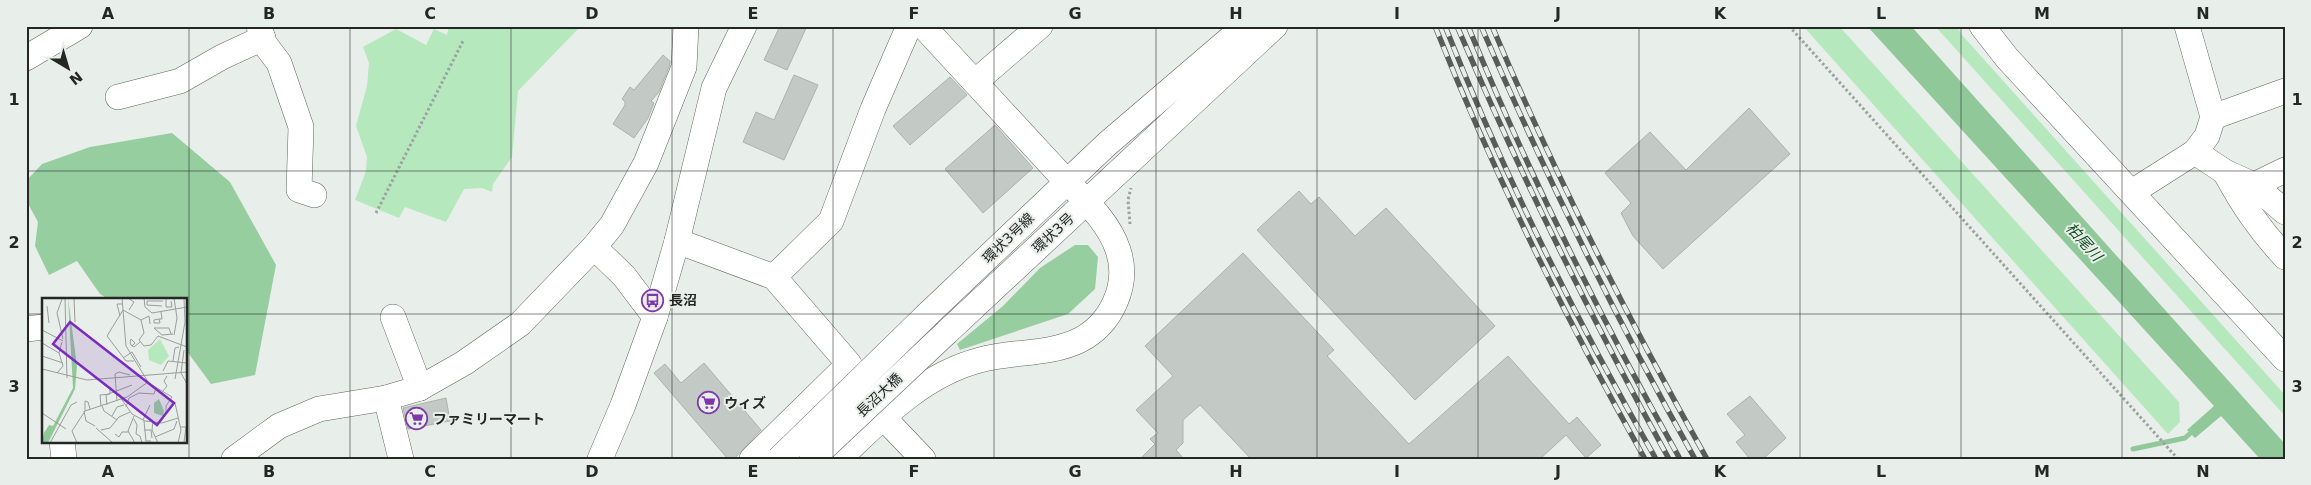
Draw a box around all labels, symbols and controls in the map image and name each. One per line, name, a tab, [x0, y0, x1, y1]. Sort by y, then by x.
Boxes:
text: A	[102, 4, 115, 23]
text: B	[263, 4, 275, 23]
text: C	[424, 4, 436, 23]
text: D	[585, 4, 599, 23]
text: E	[748, 4, 758, 23]
text: F	[909, 4, 919, 23]
text: G	[1068, 4, 1082, 23]
text: H	[1229, 4, 1243, 23]
text: I	[1394, 4, 1400, 23]
text: J	[1554, 4, 1561, 23]
text: K	[1714, 4, 1727, 23]
text: L	[1876, 4, 1886, 23]
text: M	[2034, 4, 2050, 23]
text: N	[2196, 4, 2210, 23]
north arrow	[42, 42, 92, 92]
text: N	[66, 68, 86, 88]
text: 1	[8, 90, 20, 109]
text: 1	[2291, 90, 2303, 109]
street label: 環状3号線	[979, 210, 1037, 266]
street label: 環状3号	[1029, 210, 1077, 256]
water label: 柏尾川	[2062, 219, 2107, 266]
text: 2	[8, 233, 20, 252]
text: 2	[2291, 233, 2303, 252]
bus stop icon: 長沼	[641, 288, 665, 312]
place label: 長沼	[669, 292, 697, 308]
inset map	[42, 298, 188, 442]
street label: 長沼大橋	[853, 370, 905, 420]
text: 3	[8, 377, 20, 396]
text: 3	[2291, 377, 2303, 396]
supermarket icon: ウィズ	[696, 391, 720, 415]
place label: ウィズ	[724, 395, 766, 411]
supermarket icon: ファミリーマート	[405, 407, 429, 431]
place label: ファミリーマート	[433, 411, 545, 427]
text: A	[102, 462, 115, 481]
text: B	[263, 462, 275, 481]
text: C	[424, 462, 436, 481]
text: D	[585, 462, 599, 481]
text: E	[748, 462, 758, 481]
text: F	[909, 462, 919, 481]
text: G	[1068, 462, 1082, 481]
text: H	[1229, 462, 1243, 481]
text: I	[1394, 462, 1400, 481]
text: J	[1554, 462, 1561, 481]
text: K	[1714, 462, 1727, 481]
text: L	[1876, 462, 1886, 481]
text: M	[2034, 462, 2050, 481]
text: N	[2196, 462, 2210, 481]

